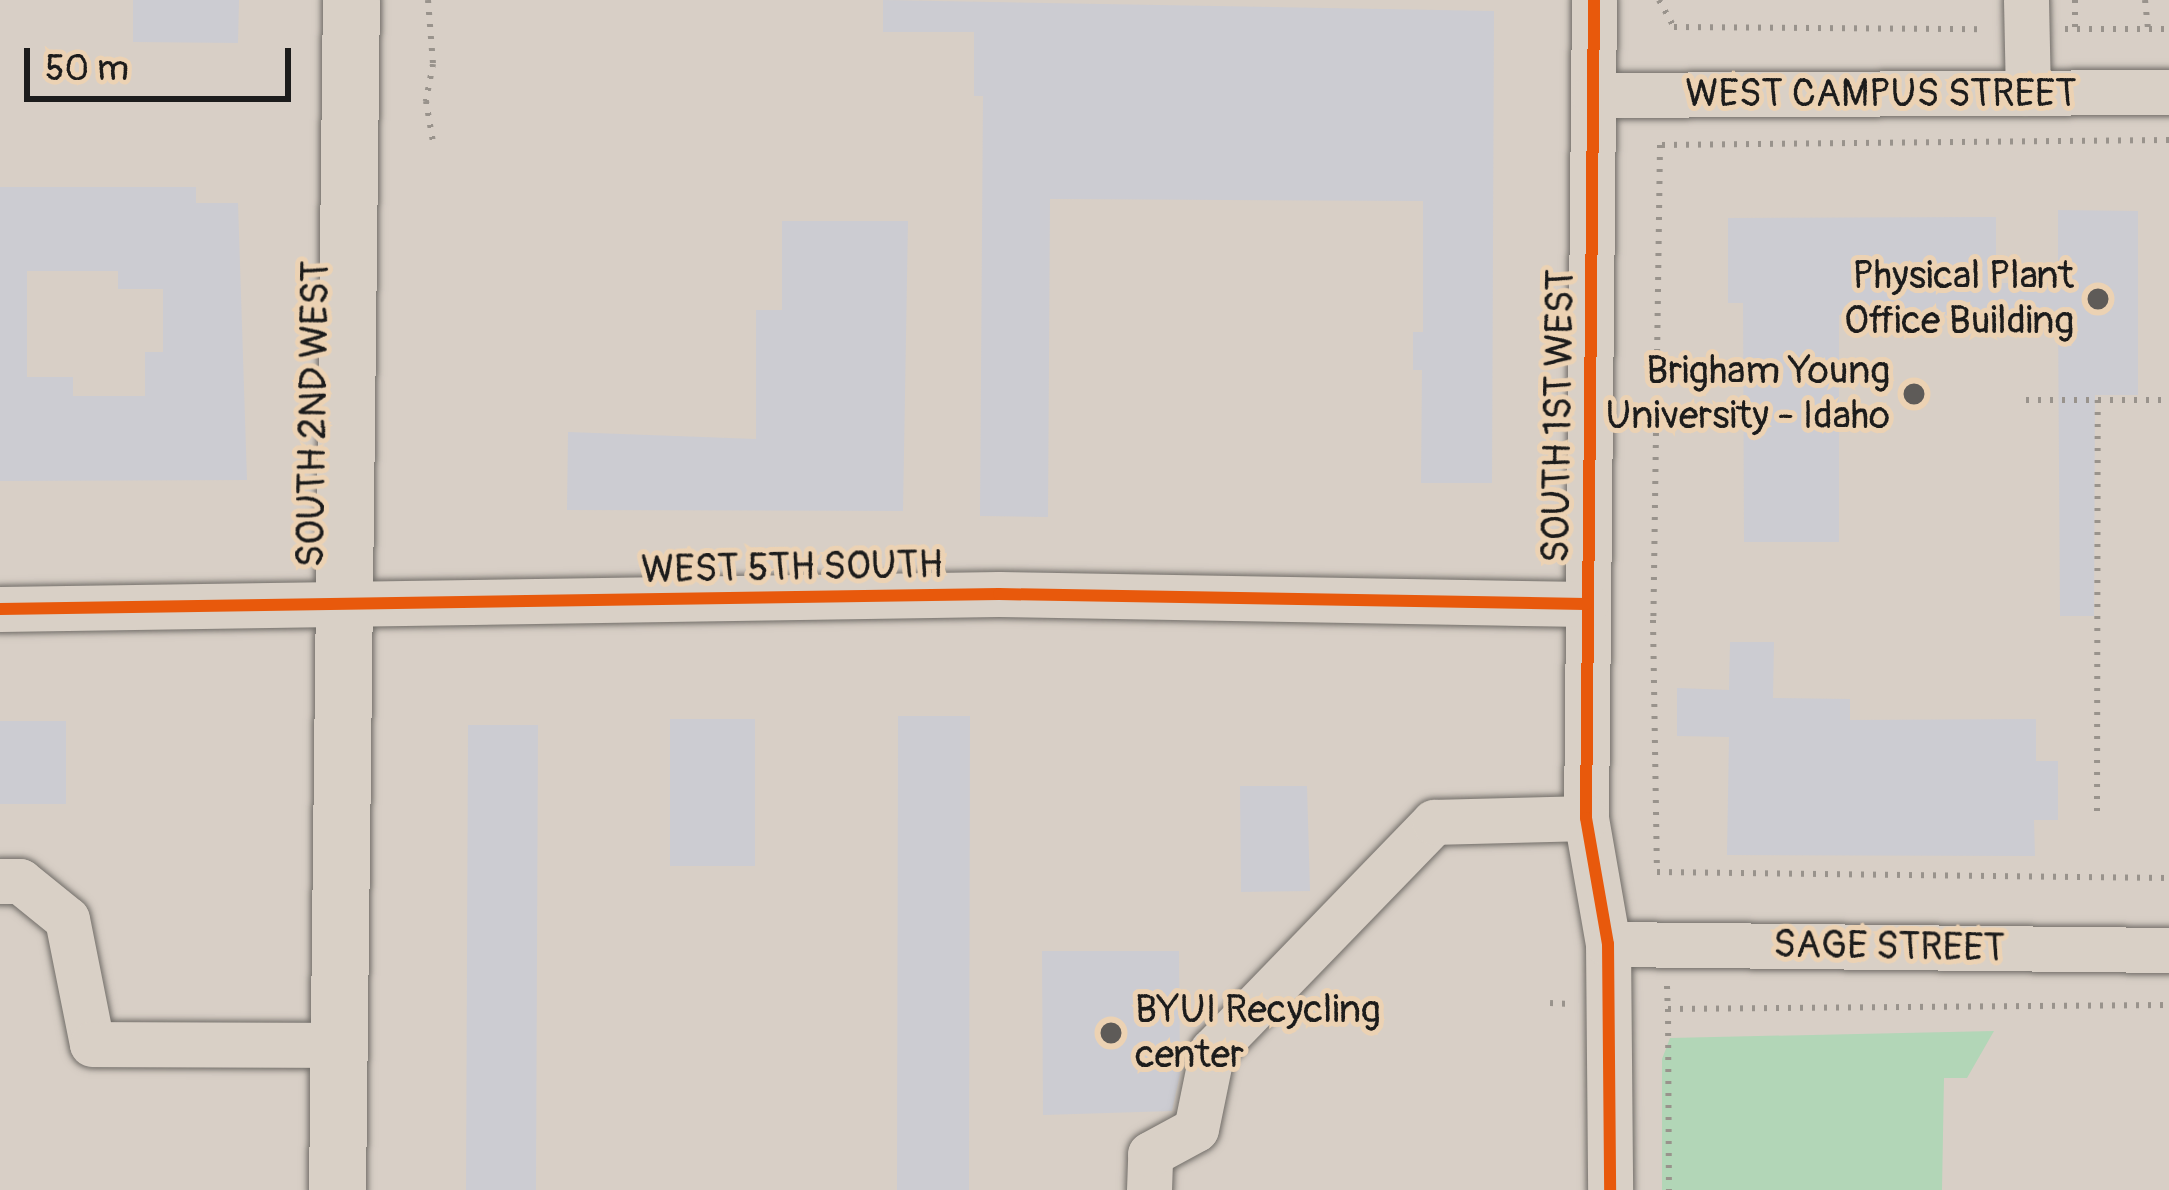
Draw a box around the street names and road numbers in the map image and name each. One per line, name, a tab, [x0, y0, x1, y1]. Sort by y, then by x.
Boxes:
street label: WEST CAMPUS STREET	[1685, 71, 2077, 117]
street label: SOUTH 2ND WEST	[288, 260, 340, 568]
street label: SOUTH 1ST WEST	[1533, 269, 1585, 563]
street label: WEST 5TH SOUTH	[641, 542, 943, 594]
street label: SAGE STREET	[1773, 922, 2005, 972]

